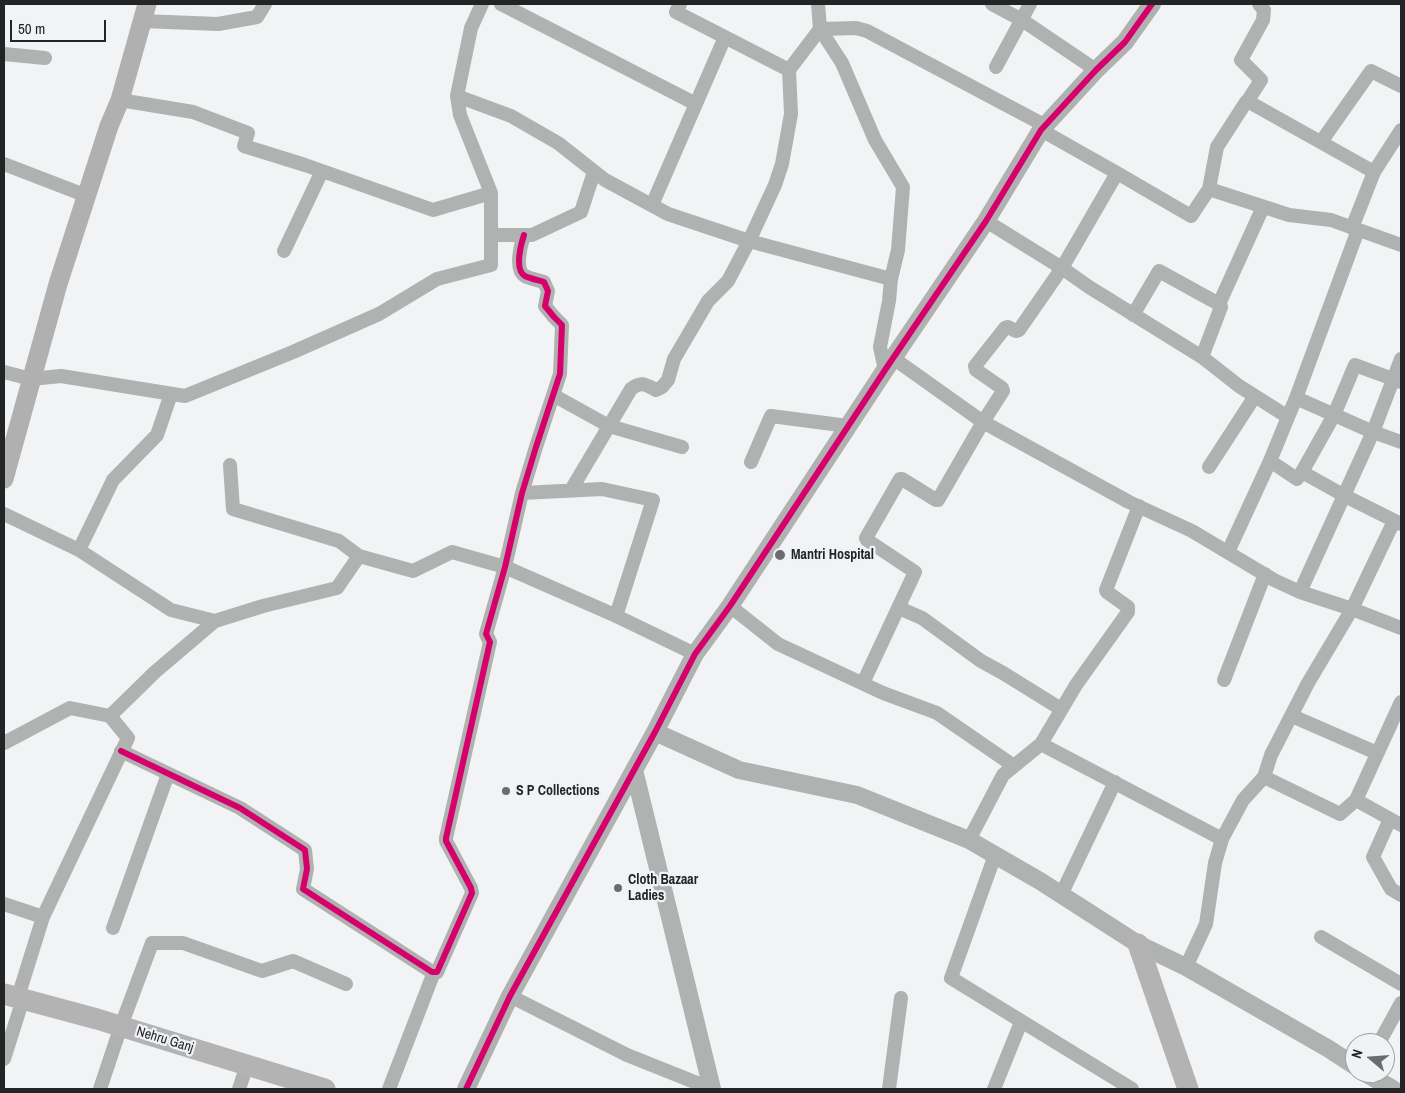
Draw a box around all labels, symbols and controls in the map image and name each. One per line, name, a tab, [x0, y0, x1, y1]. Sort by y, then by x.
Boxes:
scale bar	[12, 10, 109, 42]
text: 50 m	[18, 18, 45, 39]
place label: Mantri Hospital	[791, 547, 874, 563]
marker: Mantri Hospital	[773, 548, 787, 562]
place label: S P Collections	[516, 783, 600, 799]
marker: S P Collections	[500, 785, 512, 797]
place label: Cloth Bazaar Ladies	[628, 872, 698, 904]
marker: Cloth Bazaar Ladies	[612, 882, 624, 894]
street label: Nehru Ganj	[134, 1023, 196, 1057]
north arrow	[1345, 1033, 1395, 1083]
text: N	[1347, 1047, 1367, 1060]

